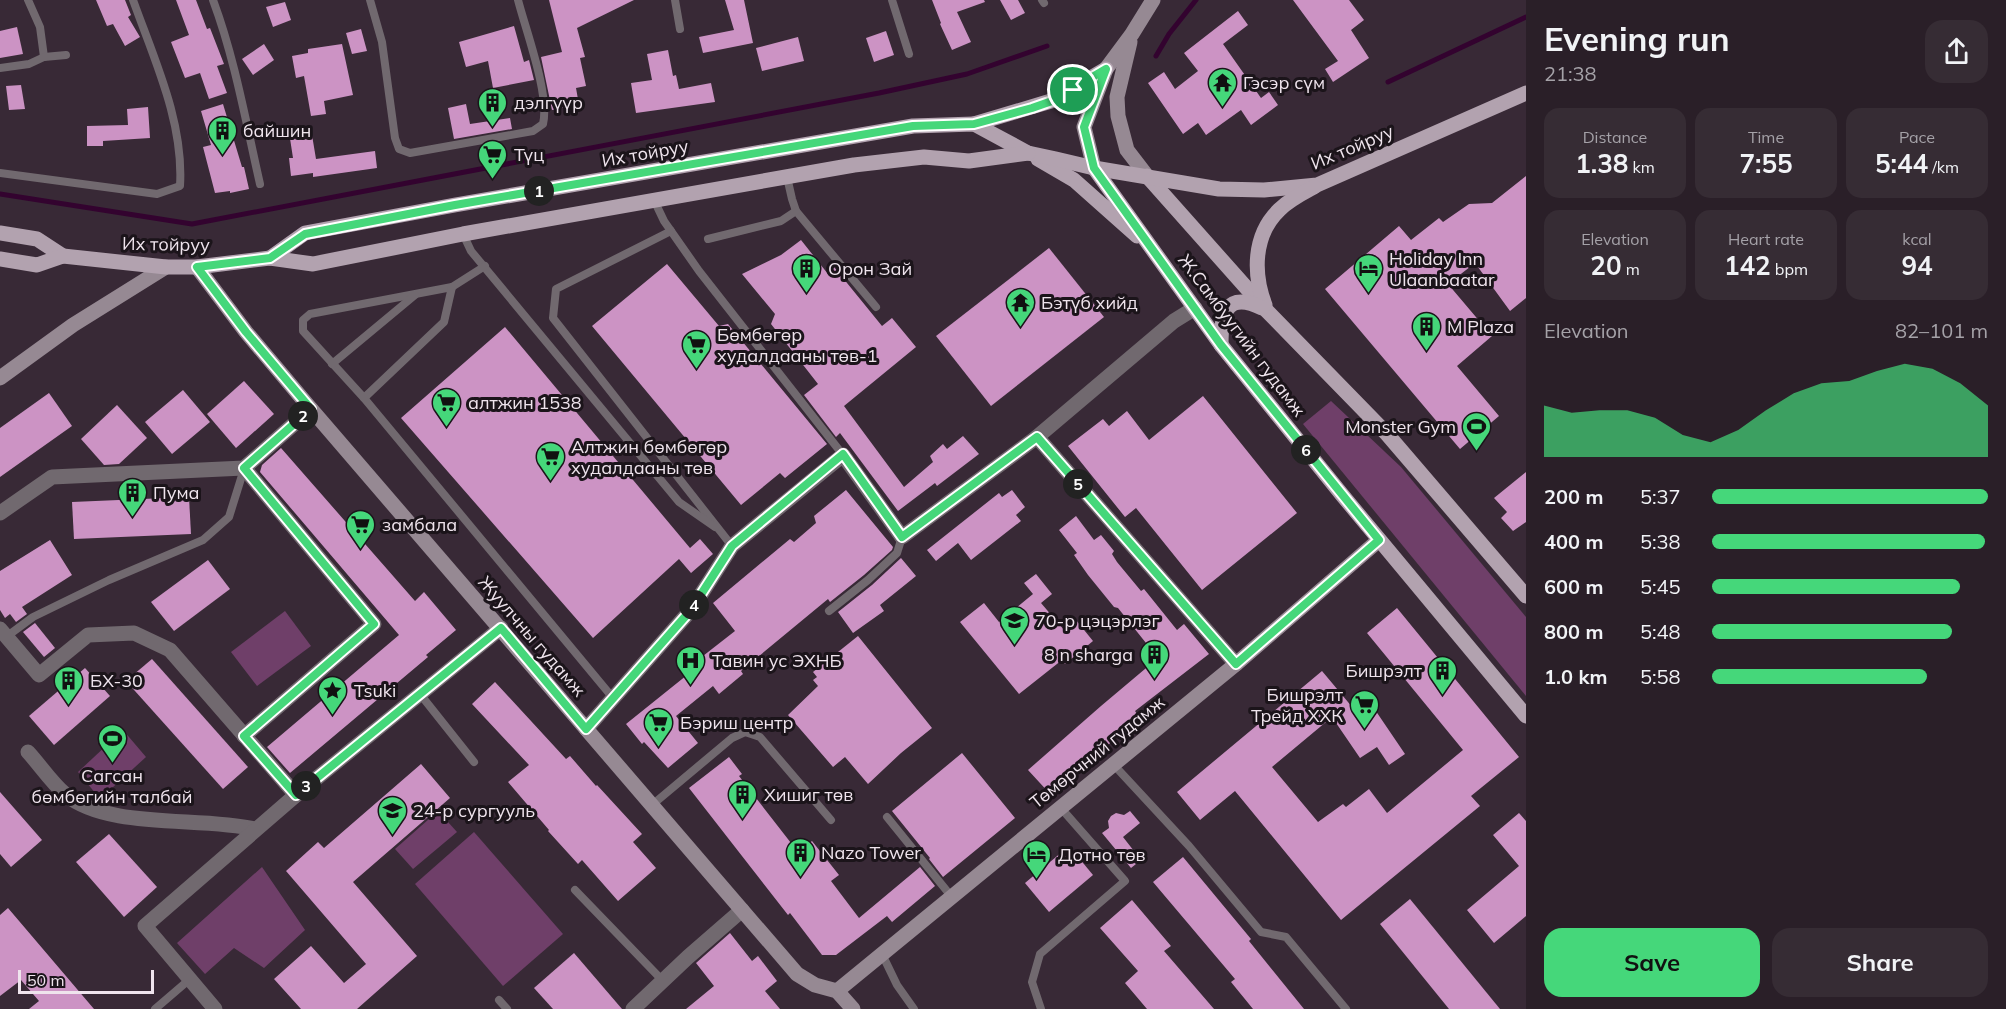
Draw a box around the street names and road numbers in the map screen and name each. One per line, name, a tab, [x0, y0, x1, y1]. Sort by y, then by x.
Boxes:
street label: Их тойруу	[1307, 119, 1397, 175]
street label: Их тойруу	[600, 134, 690, 172]
street label: Их тойруу	[122, 232, 210, 256]
street label: Ж.Самбуугийн гудамж	[1173, 249, 1311, 421]
street label: Жуулчны гудамж	[473, 571, 591, 701]
street label: Төмөрчний гудамж	[1025, 690, 1169, 813]

